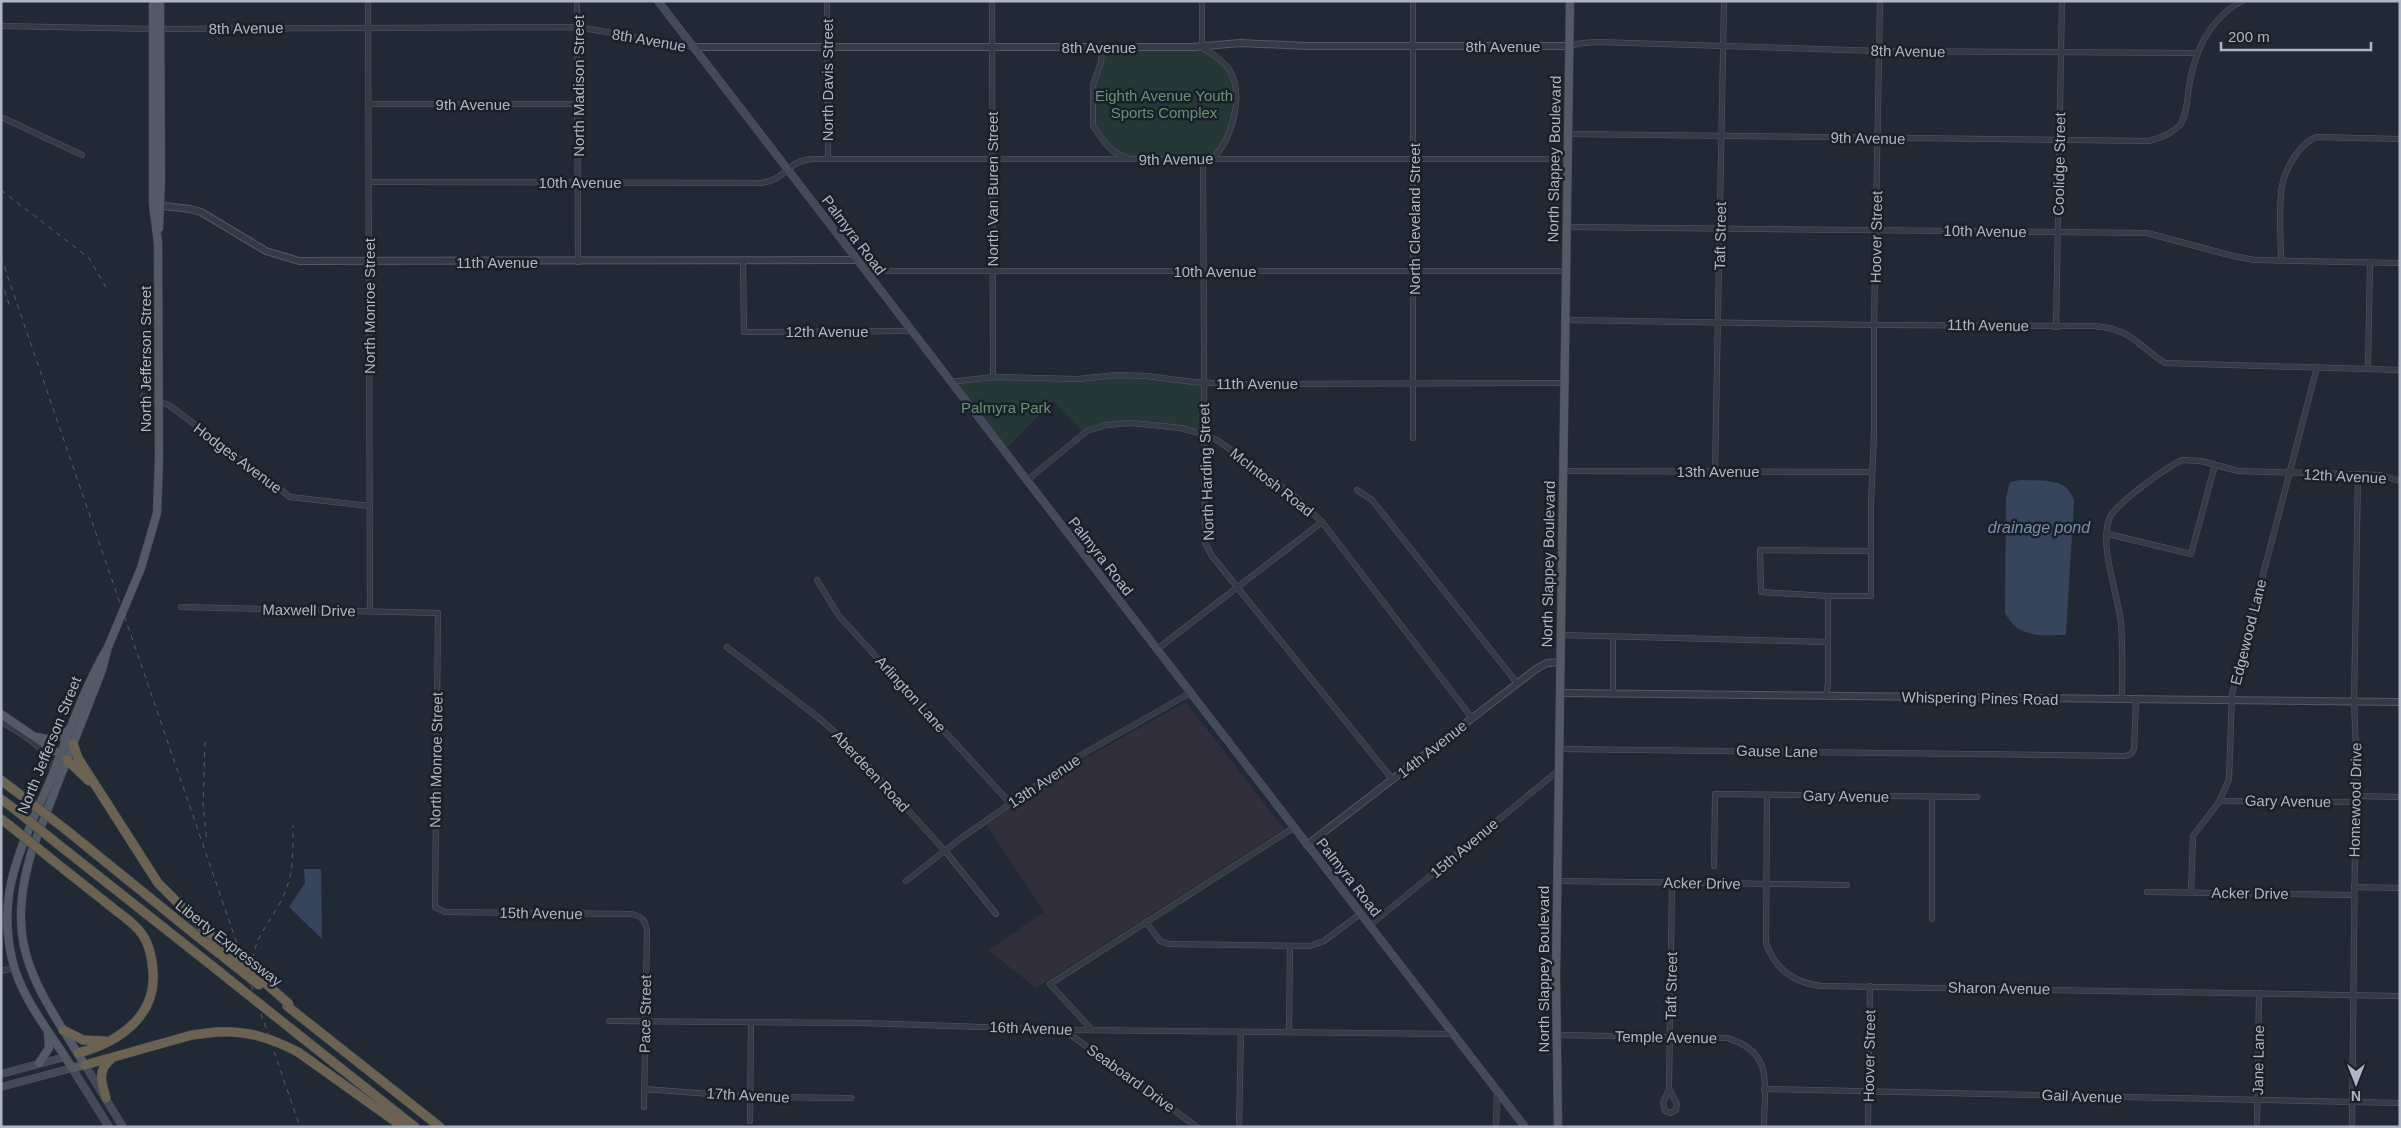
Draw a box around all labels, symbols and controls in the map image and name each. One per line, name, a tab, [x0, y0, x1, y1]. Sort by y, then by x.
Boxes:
street label: North Madison Street	[570, 14, 587, 157]
street label: North Davis Street	[819, 18, 836, 141]
street label: 8th Avenue	[208, 19, 284, 37]
scale bar	[2221, 20, 2371, 52]
street label: 8th Avenue	[611, 25, 687, 55]
text: 200 m	[2228, 28, 2270, 45]
street label: 8th Avenue	[1466, 38, 1540, 55]
street label: 8th Avenue	[1062, 39, 1136, 56]
street label: 8th Avenue	[1870, 42, 1946, 60]
street label: North Slappey Boulevard	[1544, 75, 1564, 243]
park label: Eighth Avenue Youth Sports Complex	[1095, 87, 1233, 121]
street label: 9th Avenue	[436, 96, 510, 113]
street label: North Van Buren Street	[984, 111, 1001, 266]
street label: Coolidge Street	[2050, 111, 2068, 216]
street label: 9th Avenue	[1830, 129, 1906, 147]
street label: North Cleveland Street	[1406, 142, 1423, 295]
street label: 9th Avenue	[1138, 150, 1214, 168]
street label: 10th Avenue	[538, 174, 622, 191]
street label: Hoover Street	[1867, 190, 1885, 283]
street label: Palmyra Road	[819, 192, 889, 278]
street label: Taft Street	[1711, 201, 1729, 270]
street label: 10th Avenue	[1943, 222, 2027, 240]
street label: North Monroe Street	[361, 237, 378, 374]
street label: 11th Avenue	[456, 254, 538, 271]
street label: 10th Avenue	[1173, 263, 1257, 280]
street label: North Jefferson Street	[137, 285, 154, 432]
street label: 11th Avenue	[1947, 316, 2029, 334]
street label: 12th Avenue	[785, 323, 869, 340]
street label: 11th Avenue	[1216, 375, 1298, 392]
park label: Palmyra Park	[961, 399, 1052, 416]
street label: North Harding Street	[1195, 402, 1217, 541]
street label: Hodges Avenue	[191, 419, 285, 497]
street label: McIntosh Road	[1227, 444, 1317, 520]
street label: 13th Avenue	[1676, 463, 1760, 480]
street label: 12th Avenue	[2303, 465, 2387, 487]
street label: North Slappey Boulevard	[1538, 480, 1558, 648]
street label: Palmyra Road	[1065, 513, 1137, 599]
water label: drainage pond	[1988, 519, 2091, 536]
street label: Edgewood Lane	[2227, 577, 2269, 687]
street label: Maxwell Drive	[262, 601, 356, 619]
street label: Arlington Lane	[872, 652, 950, 736]
street label: North Jefferson Street	[14, 673, 85, 816]
street label: Whispering Pines Road	[1901, 688, 2059, 708]
street label: North Monroe Street	[426, 691, 446, 828]
street label: 14th Avenue	[1394, 717, 1470, 781]
street label: Aberdeen Road	[829, 727, 913, 815]
street label: Gause Lane	[1736, 742, 1818, 760]
street label: Homewood Drive	[2345, 742, 2365, 858]
street label: 13th Avenue	[1005, 751, 1083, 811]
street label: Gary Avenue	[1803, 787, 1889, 805]
street label: Gary Avenue	[2245, 792, 2331, 810]
street label: 15th Avenue	[1427, 815, 1501, 881]
street label: Palmyra Road	[1313, 834, 1385, 920]
street label: Acker Drive	[1663, 874, 1741, 892]
street label: Acker Drive	[2211, 884, 2289, 902]
street label: North Slappey Boulevard	[1535, 886, 1552, 1052]
street label: Liberty Expressway	[173, 896, 286, 990]
street label: 15th Avenue	[499, 904, 583, 922]
street label: Taft Street	[1662, 951, 1680, 1020]
street label: Pace Street	[636, 974, 654, 1053]
street label: Sharon Avenue	[1948, 979, 2050, 997]
street label: Hoover Street	[1860, 1009, 1878, 1102]
street label: 16th Avenue	[989, 1018, 1073, 1038]
street label: Jane Lane	[2249, 1025, 2267, 1095]
street label: Temple Avenue	[1615, 1028, 1717, 1046]
street label: Seaboard Drive	[1084, 1040, 1178, 1116]
north arrow	[2331, 1058, 2381, 1108]
street label: 17th Avenue	[706, 1084, 790, 1106]
street label: Gail Avenue	[2041, 1086, 2123, 1106]
text: N	[2351, 1088, 2361, 1104]

